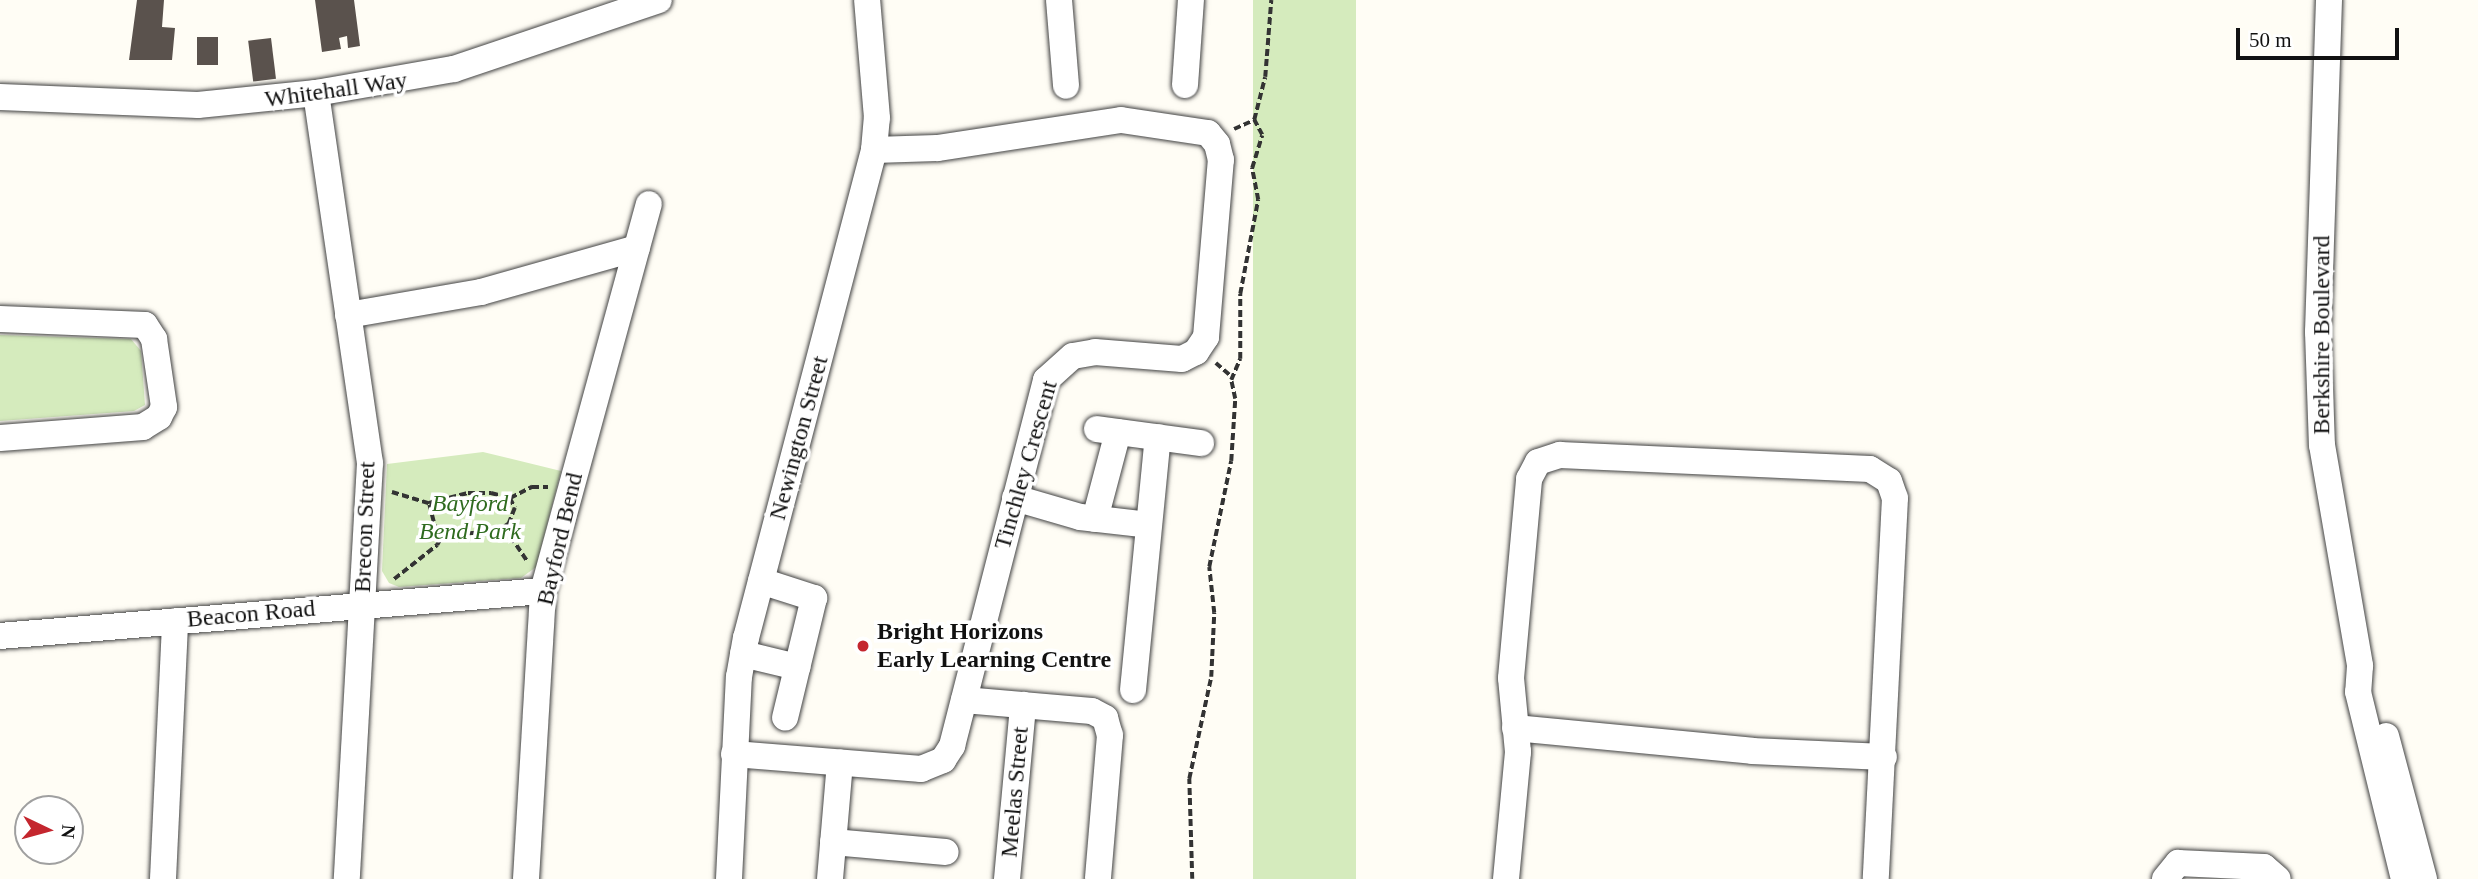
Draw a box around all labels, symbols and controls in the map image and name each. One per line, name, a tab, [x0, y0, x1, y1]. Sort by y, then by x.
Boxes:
scale bar	[2240, 14, 2403, 58]
text: 50 m	[2249, 28, 2292, 52]
street label: Whitehall Way	[263, 66, 409, 114]
street label: Berkshire Boulevard	[2308, 235, 2336, 435]
street label: Newington Street	[763, 353, 835, 523]
street label: Tinchley Crescent	[988, 377, 1064, 553]
street label: Brecon Street	[348, 461, 382, 593]
street label: Bayford Bend	[531, 470, 589, 608]
park label: Bayford Bend Park	[419, 490, 521, 546]
street label: Beacon Road	[186, 594, 316, 634]
place label: Bright Horizons Early Learning Centre	[877, 618, 1111, 674]
marker: Bright Horizons Early Learning Centre	[855, 638, 871, 654]
street label: Meelas Street	[995, 725, 1035, 859]
north arrow	[14, 795, 84, 865]
text: N	[57, 824, 79, 839]

